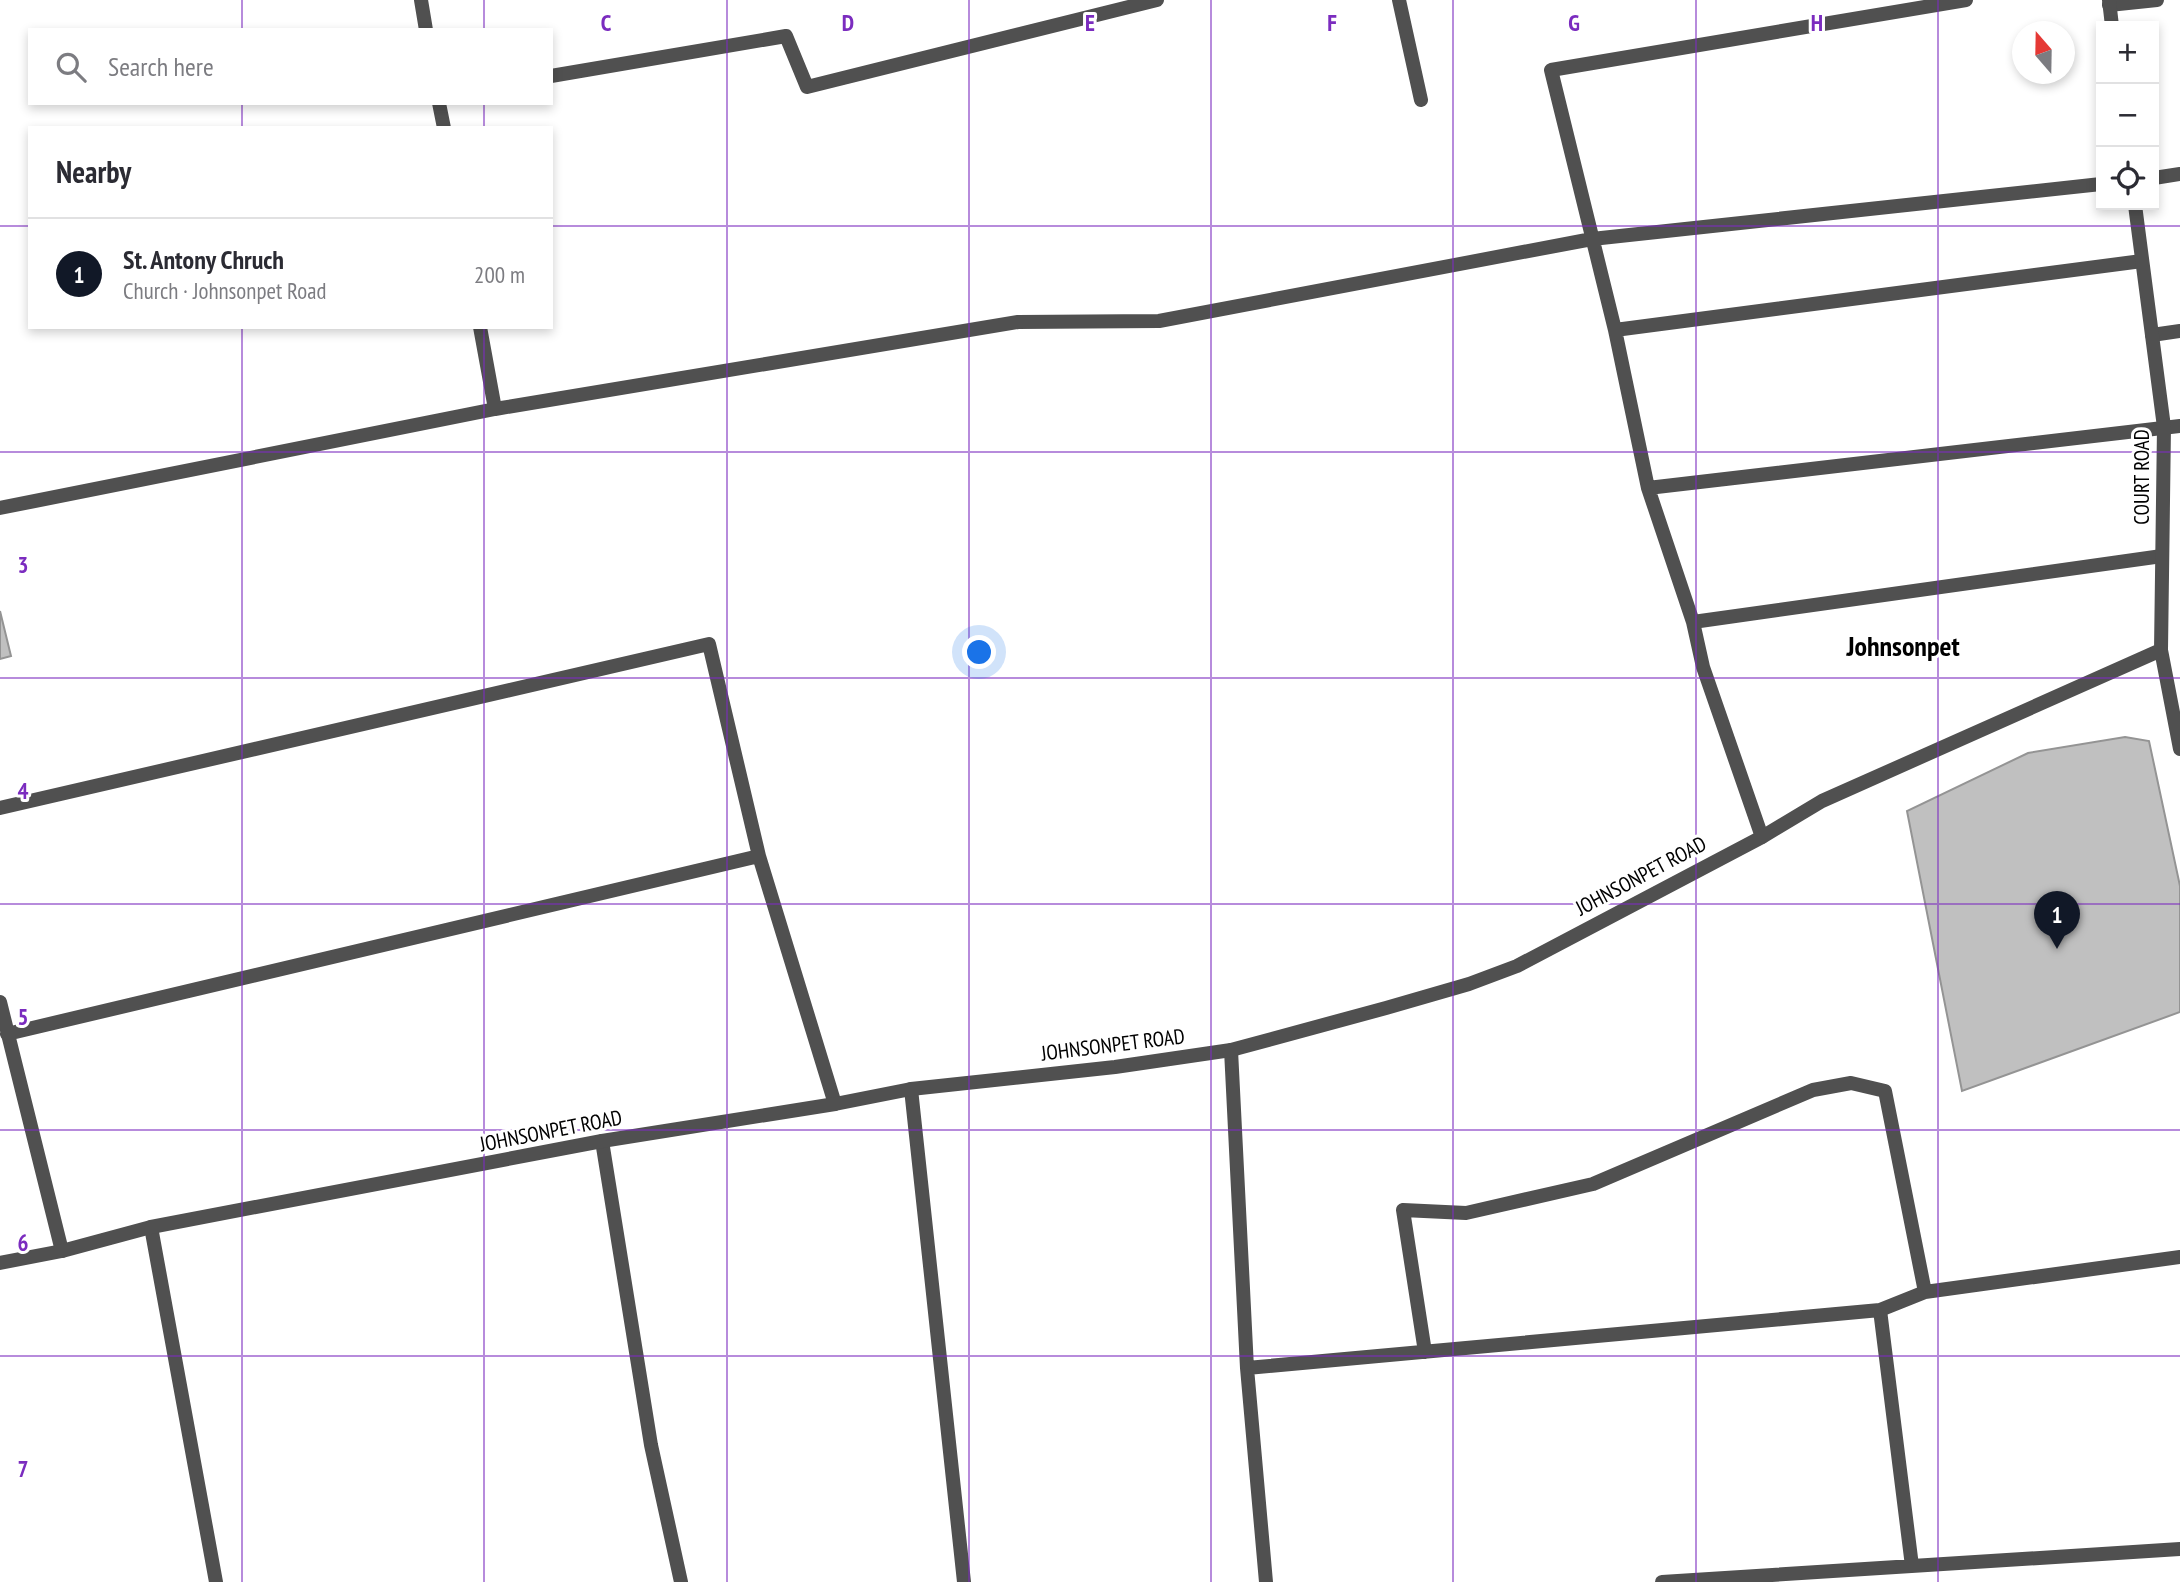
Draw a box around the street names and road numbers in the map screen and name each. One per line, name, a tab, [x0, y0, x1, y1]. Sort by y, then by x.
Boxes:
street label: COURT ROAD	[2128, 429, 2155, 525]
street label: JOHNSONPET ROAD	[1570, 830, 1711, 922]
street label: JOHNSONPET ROAD	[1039, 1022, 1186, 1067]
street label: JOHNSONPET ROAD	[477, 1104, 624, 1158]

